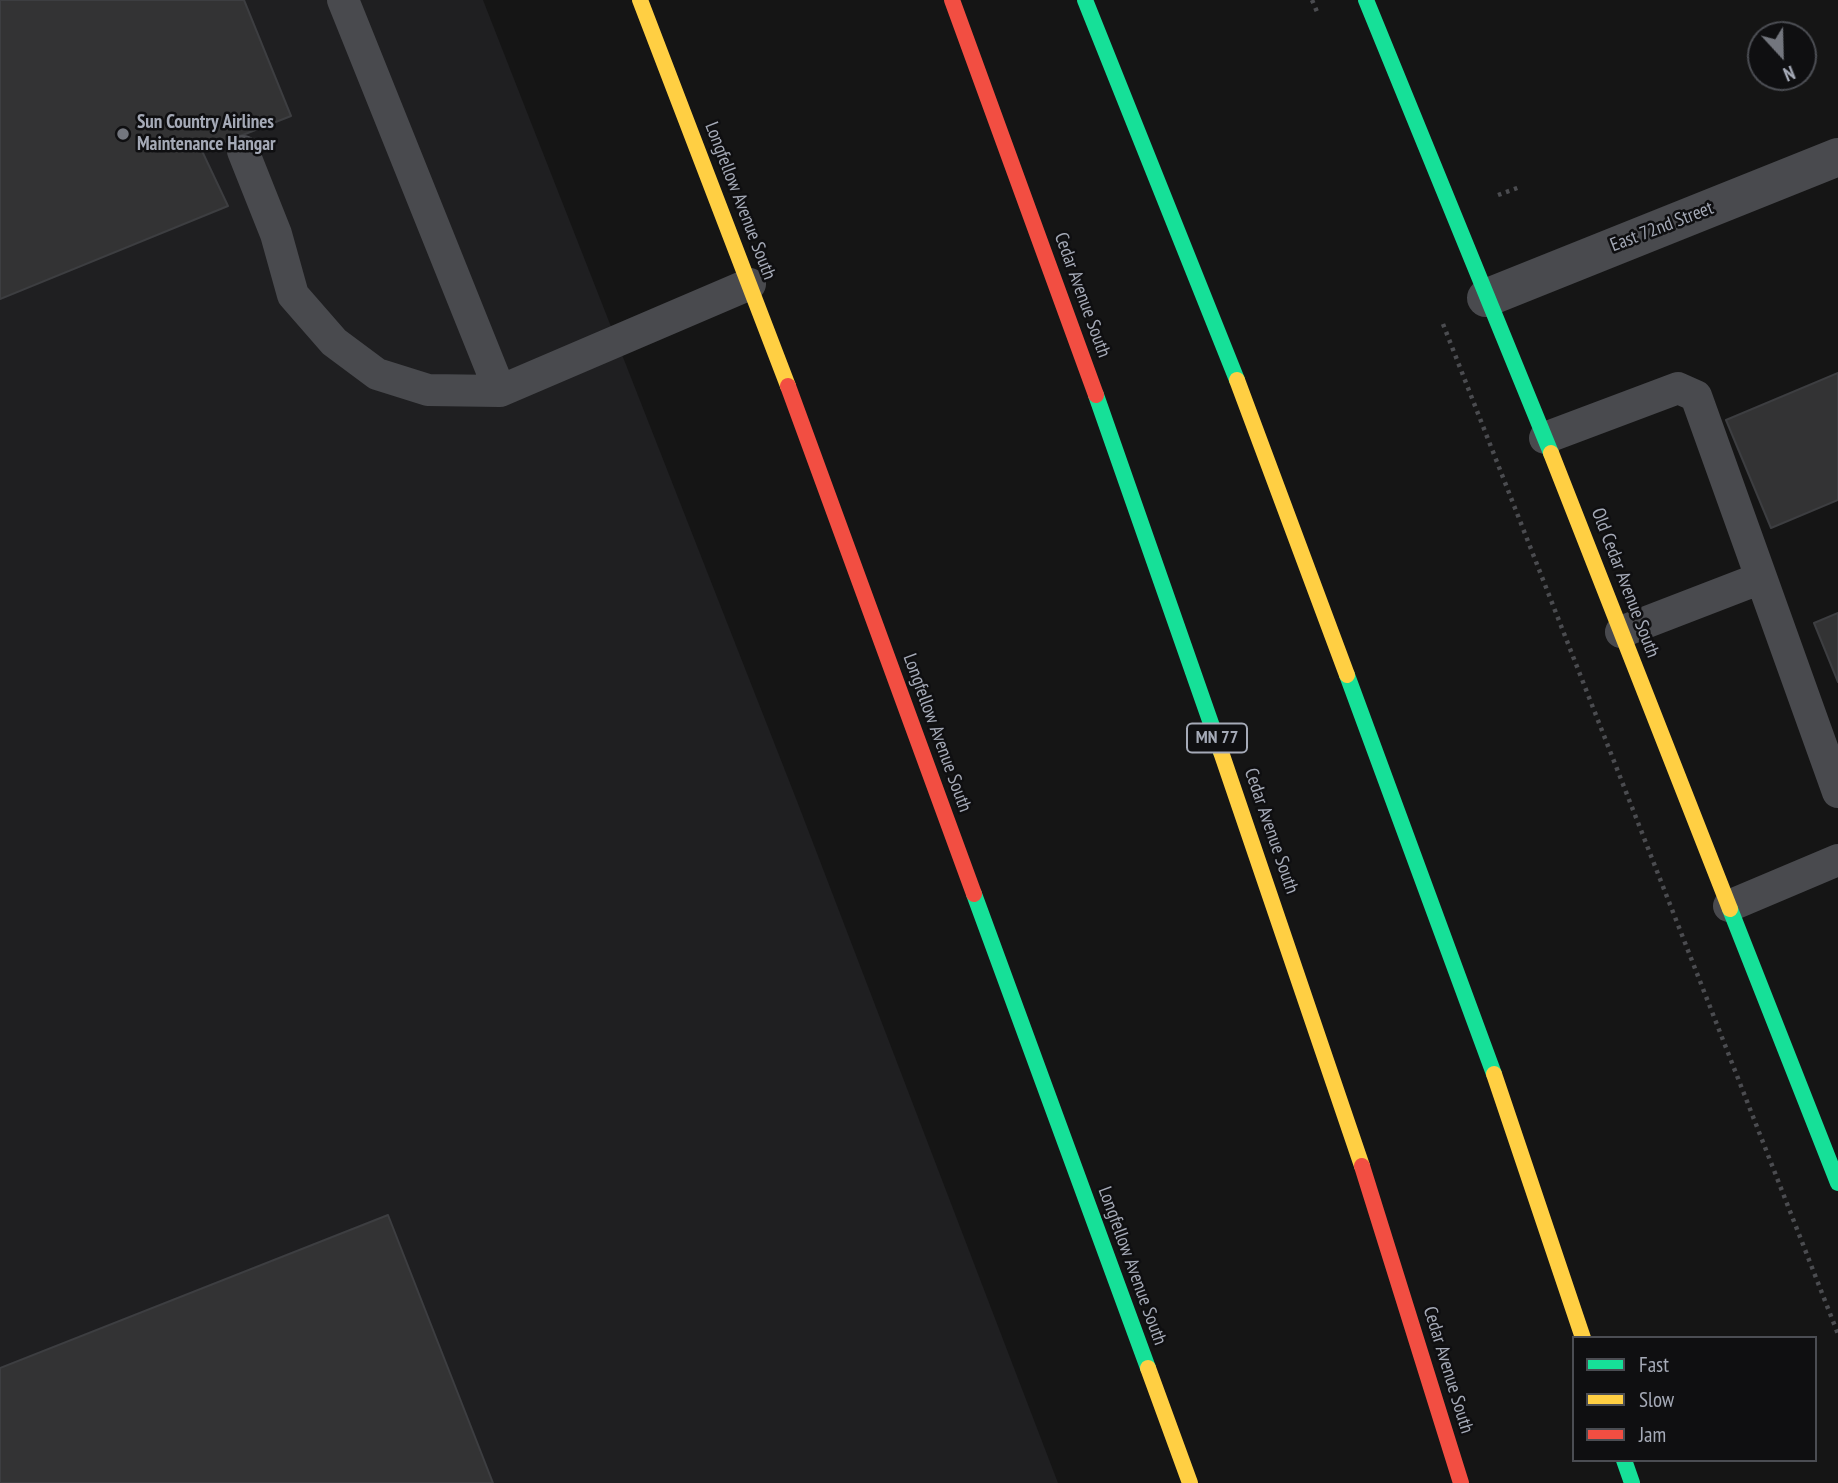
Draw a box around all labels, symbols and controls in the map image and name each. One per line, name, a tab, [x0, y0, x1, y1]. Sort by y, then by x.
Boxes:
north arrow	[1747, 21, 1817, 91]
text: N	[1780, 61, 1798, 87]
place label: Sun Country Airlines Maintenance Hangar	[137, 112, 276, 156]
street label: Longfellow Avenue South	[699, 119, 781, 283]
marker: Sun Country Airlines Maintenance Hangar	[115, 126, 131, 142]
street label: East 72nd Street	[1607, 197, 1717, 257]
street label: Cedar Avenue South	[1049, 229, 1115, 361]
street label: Old Cedar Avenue South	[1586, 505, 1664, 661]
street label: Longfellow Avenue South	[898, 651, 976, 815]
road number: MN 77	[1187, 724, 1247, 752]
street label: Cedar Avenue South	[1239, 765, 1303, 897]
street label: Longfellow Avenue South	[1093, 1184, 1171, 1348]
street label: Cedar Avenue South	[1418, 1304, 1478, 1436]
legend	[1572, 1336, 1817, 1462]
text: Fast	[1639, 1351, 1669, 1378]
text: Slow	[1639, 1386, 1674, 1413]
text: Jam	[1639, 1421, 1666, 1448]

